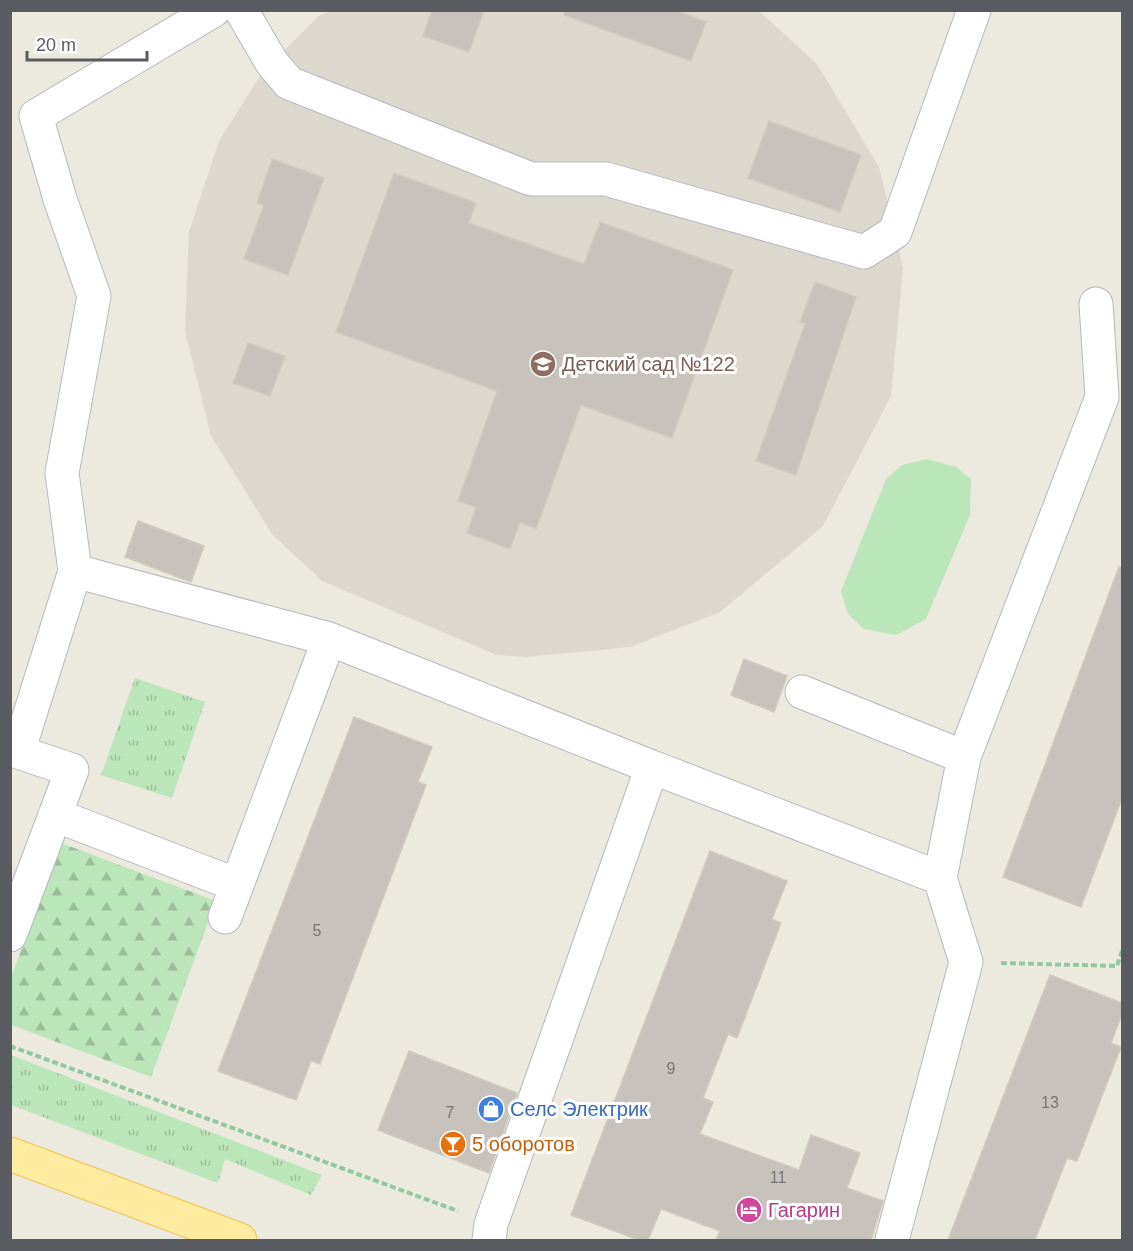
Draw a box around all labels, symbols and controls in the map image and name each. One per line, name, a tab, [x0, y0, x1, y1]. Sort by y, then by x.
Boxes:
scale bar	[27, 24, 147, 62]
text: 20 m	[36, 35, 76, 55]
school or university icon: Детский сад №122	[528, 349, 558, 379]
place label: Детский сад №122	[562, 353, 735, 375]
house number: 5	[313, 922, 322, 939]
house number: 9	[667, 1060, 676, 1077]
shop icon: Селс Электрик	[476, 1094, 506, 1124]
house number: 13	[1041, 1094, 1059, 1111]
place label: Селс Электрик	[510, 1098, 648, 1120]
house number: 7	[446, 1104, 455, 1121]
bar icon: 5 оборотов	[438, 1129, 468, 1159]
place label: 5 оборотов	[472, 1133, 575, 1155]
house number: 11	[770, 1169, 786, 1186]
hotel icon: Гагарин	[734, 1195, 764, 1225]
place label: Гагарин	[768, 1199, 840, 1221]

